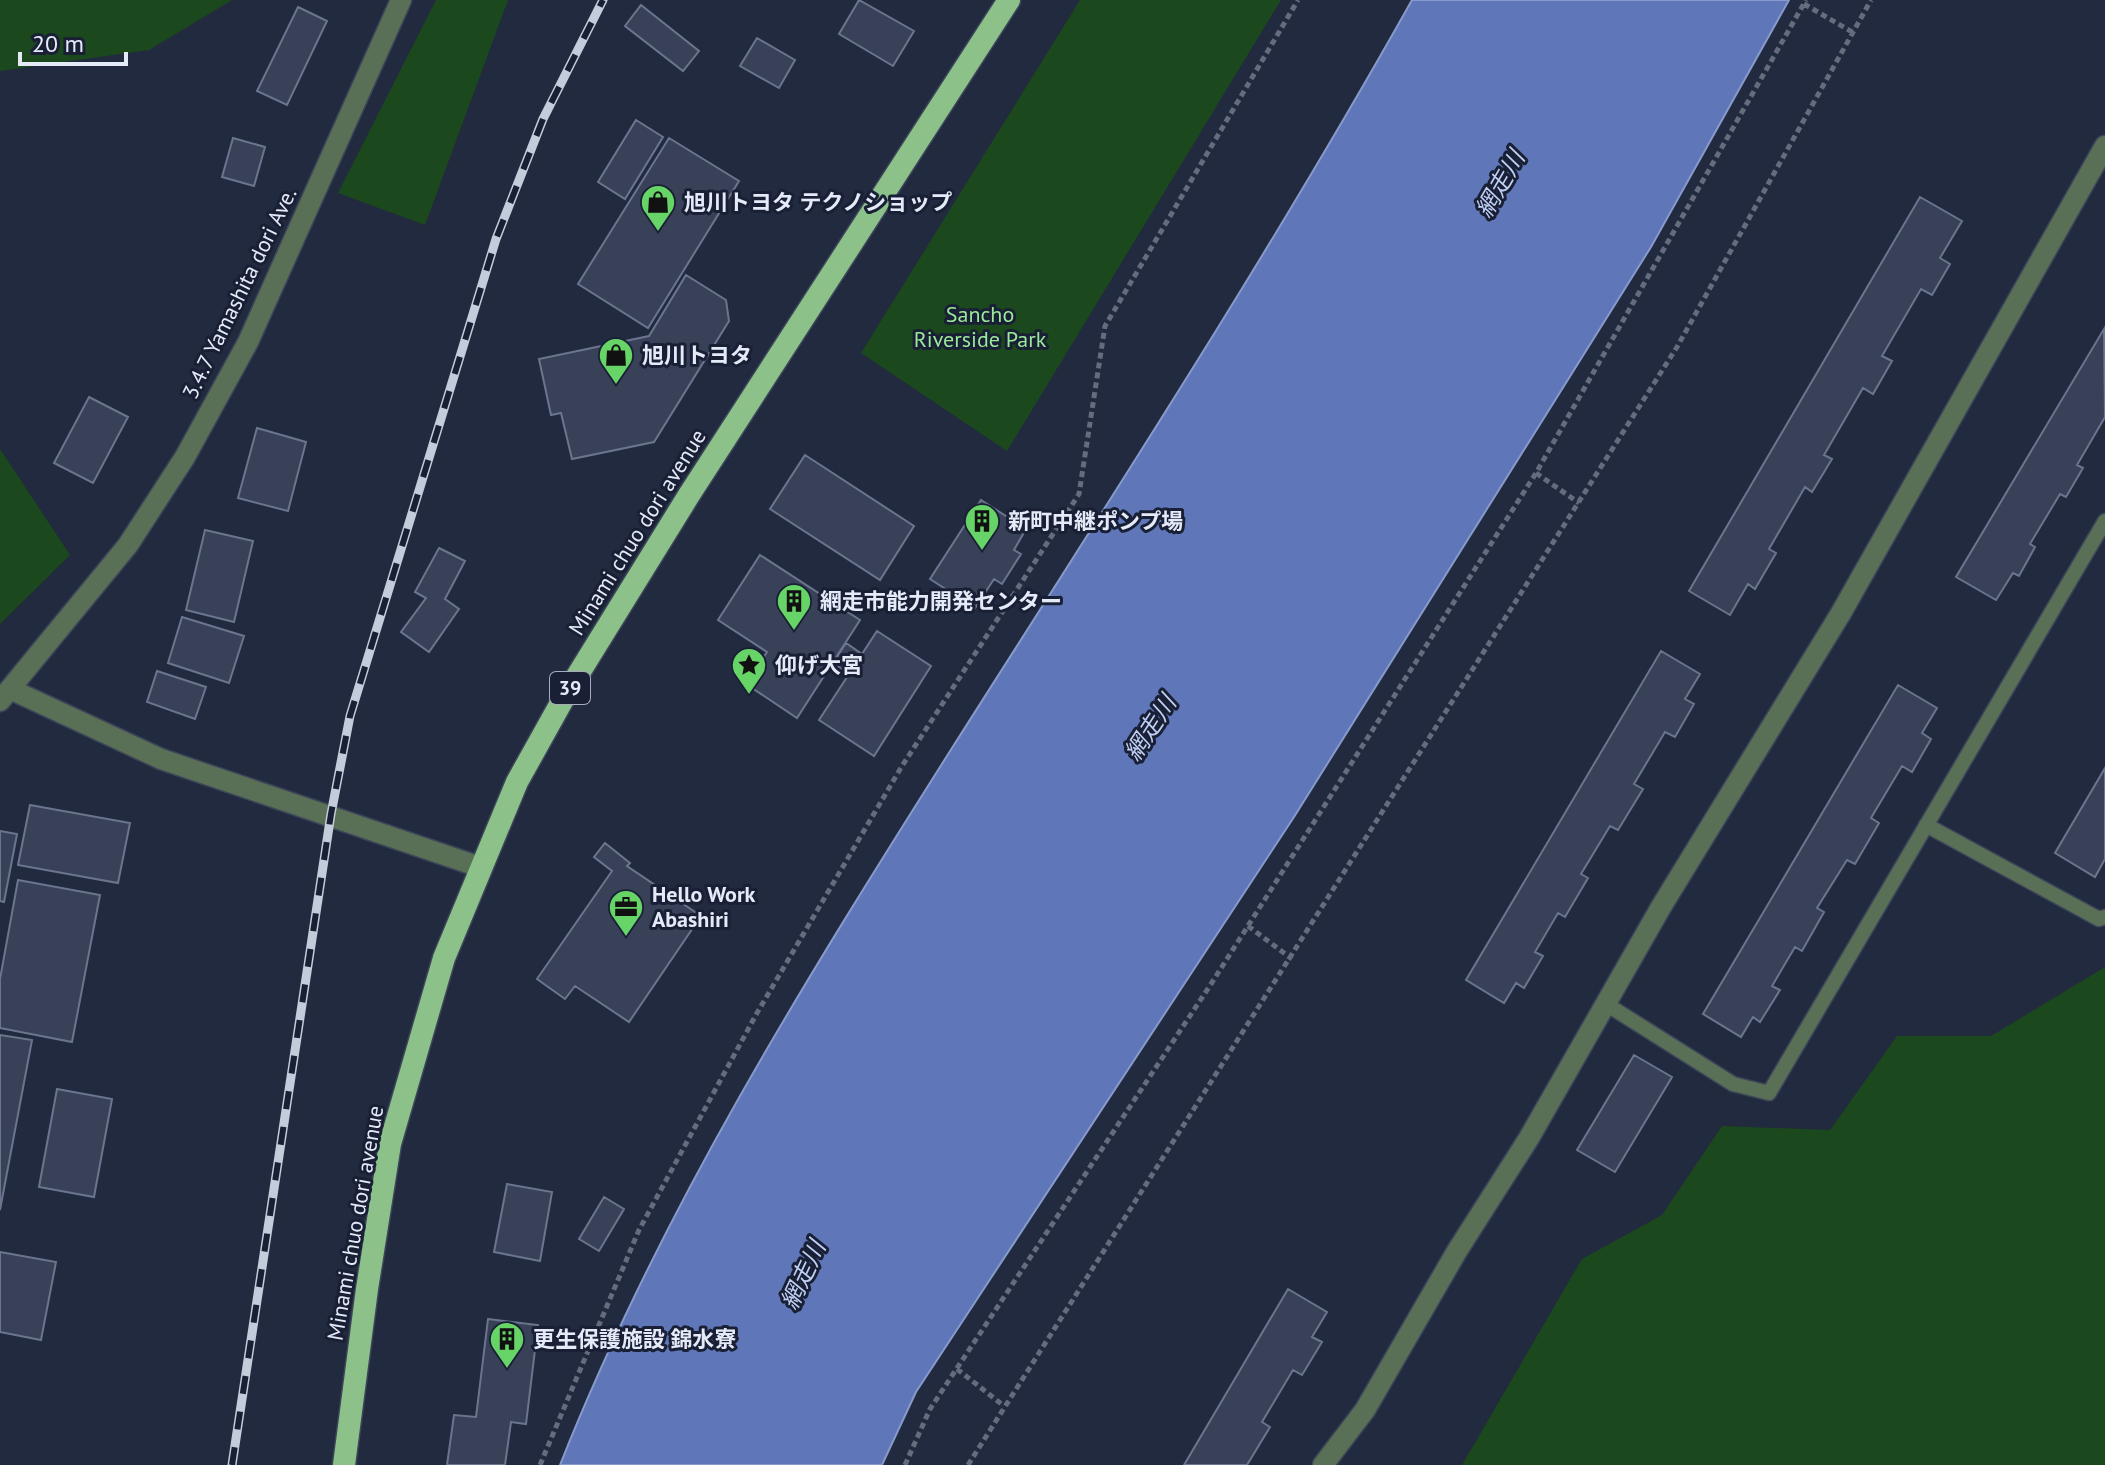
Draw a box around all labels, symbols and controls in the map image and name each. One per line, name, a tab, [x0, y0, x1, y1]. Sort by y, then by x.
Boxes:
scale bar	[20, 16, 126, 66]
text: 20 m	[32, 28, 84, 59]
water label: 網走川	[1469, 142, 1533, 223]
street label: 3.4.7 Yamashita dori Ave.	[176, 183, 302, 403]
shop icon: 旭川トヨタ テクノショップ	[639, 183, 677, 233]
place label: 旭川トヨタ テクノショップ	[684, 188, 952, 216]
park label: Sancho Riverside Park	[914, 300, 1047, 353]
shop icon: 旭川トヨタ	[597, 336, 635, 386]
place label: 旭川トヨタ	[642, 341, 752, 369]
street label: Minami chuo dori avenue	[562, 424, 712, 640]
building icon: 新町中継ポンプ場	[963, 502, 1001, 552]
place label: 新町中継ポンプ場	[1008, 507, 1183, 535]
building icon: 網走市能力開発センター	[775, 582, 813, 632]
place label: 網走市能力開発センター	[820, 587, 1062, 615]
place icon: 仰げ大宮	[730, 646, 768, 696]
place label: 仰げ大宮	[775, 651, 863, 679]
road number: 39	[550, 672, 590, 704]
water label: 網走川	[1117, 687, 1184, 767]
place label: Hello Work Abashiri	[652, 880, 756, 933]
office icon: Hello Work Abashiri	[607, 888, 645, 938]
street label: Minami chuo dori avenue	[321, 1103, 389, 1343]
water label: 網走川	[774, 1233, 834, 1314]
building icon: 更生保護施設 錦水寮	[488, 1320, 526, 1370]
place label: 更生保護施設 錦水寮	[533, 1325, 737, 1353]

